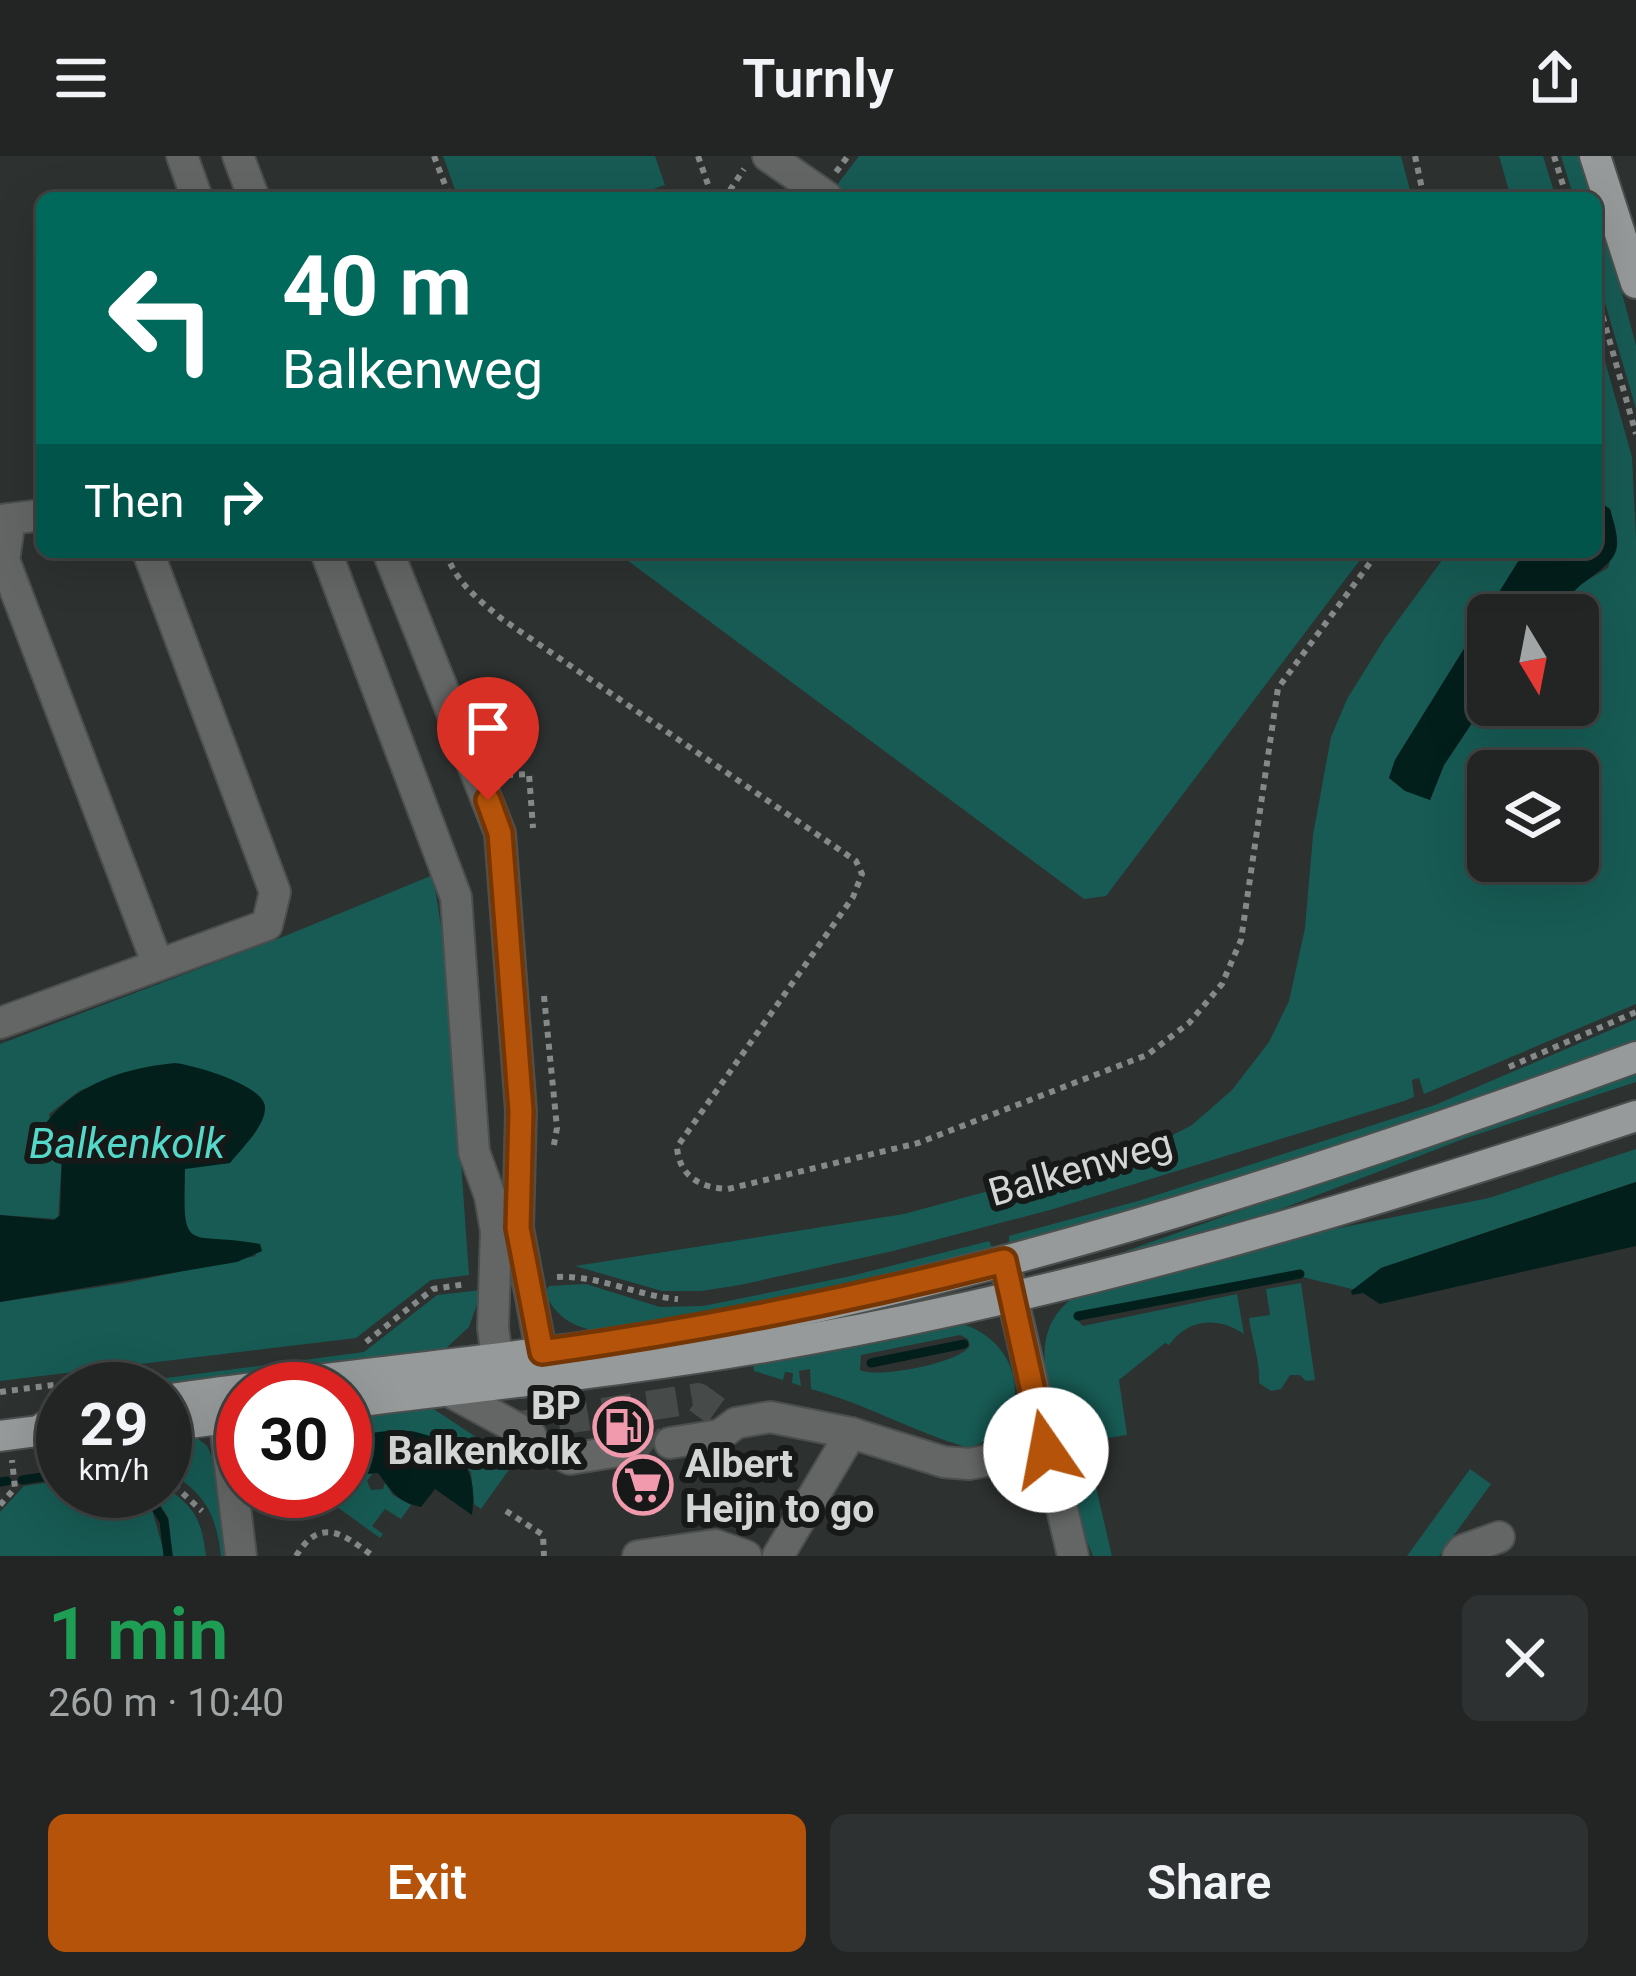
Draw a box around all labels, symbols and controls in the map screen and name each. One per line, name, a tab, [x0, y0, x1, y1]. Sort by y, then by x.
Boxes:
icon: menu	[48, 45, 114, 111]
icon: share	[1522, 45, 1588, 111]
text: Turnly	[742, 47, 894, 110]
text: 40 m	[282, 237, 472, 336]
icon: left	[84, 240, 240, 396]
text: Balkenweg	[282, 338, 543, 401]
icon: right	[208, 468, 274, 534]
text: Then	[84, 475, 184, 528]
north arrow	[1467, 594, 1599, 726]
map controls	[1467, 594, 1599, 882]
pin	[437, 677, 539, 800]
icon: arrive	[455, 695, 521, 761]
button: layers	[1467, 750, 1599, 882]
water label: Balkenkolk	[29, 1119, 226, 1168]
street label: Balkenweg	[983, 1120, 1177, 1216]
speed limit sign: 30	[216, 1362, 372, 1518]
place label: BP Balkenkolk	[388, 1383, 582, 1474]
position arrow	[983, 1387, 1109, 1513]
text: 29	[80, 1389, 148, 1460]
fuel station icon: BP Balkenkolk	[592, 1396, 654, 1458]
place label: Albert Heijn to go	[685, 1441, 874, 1532]
text: km/h	[79, 1452, 149, 1487]
supermarket icon: Albert Heijn to go	[612, 1454, 674, 1516]
text: 1 min	[48, 1592, 229, 1677]
button: close	[1462, 1595, 1588, 1721]
text: 260 m · 10:40	[48, 1680, 284, 1726]
button: Exit	[48, 1814, 806, 1952]
button: Share	[830, 1814, 1588, 1952]

